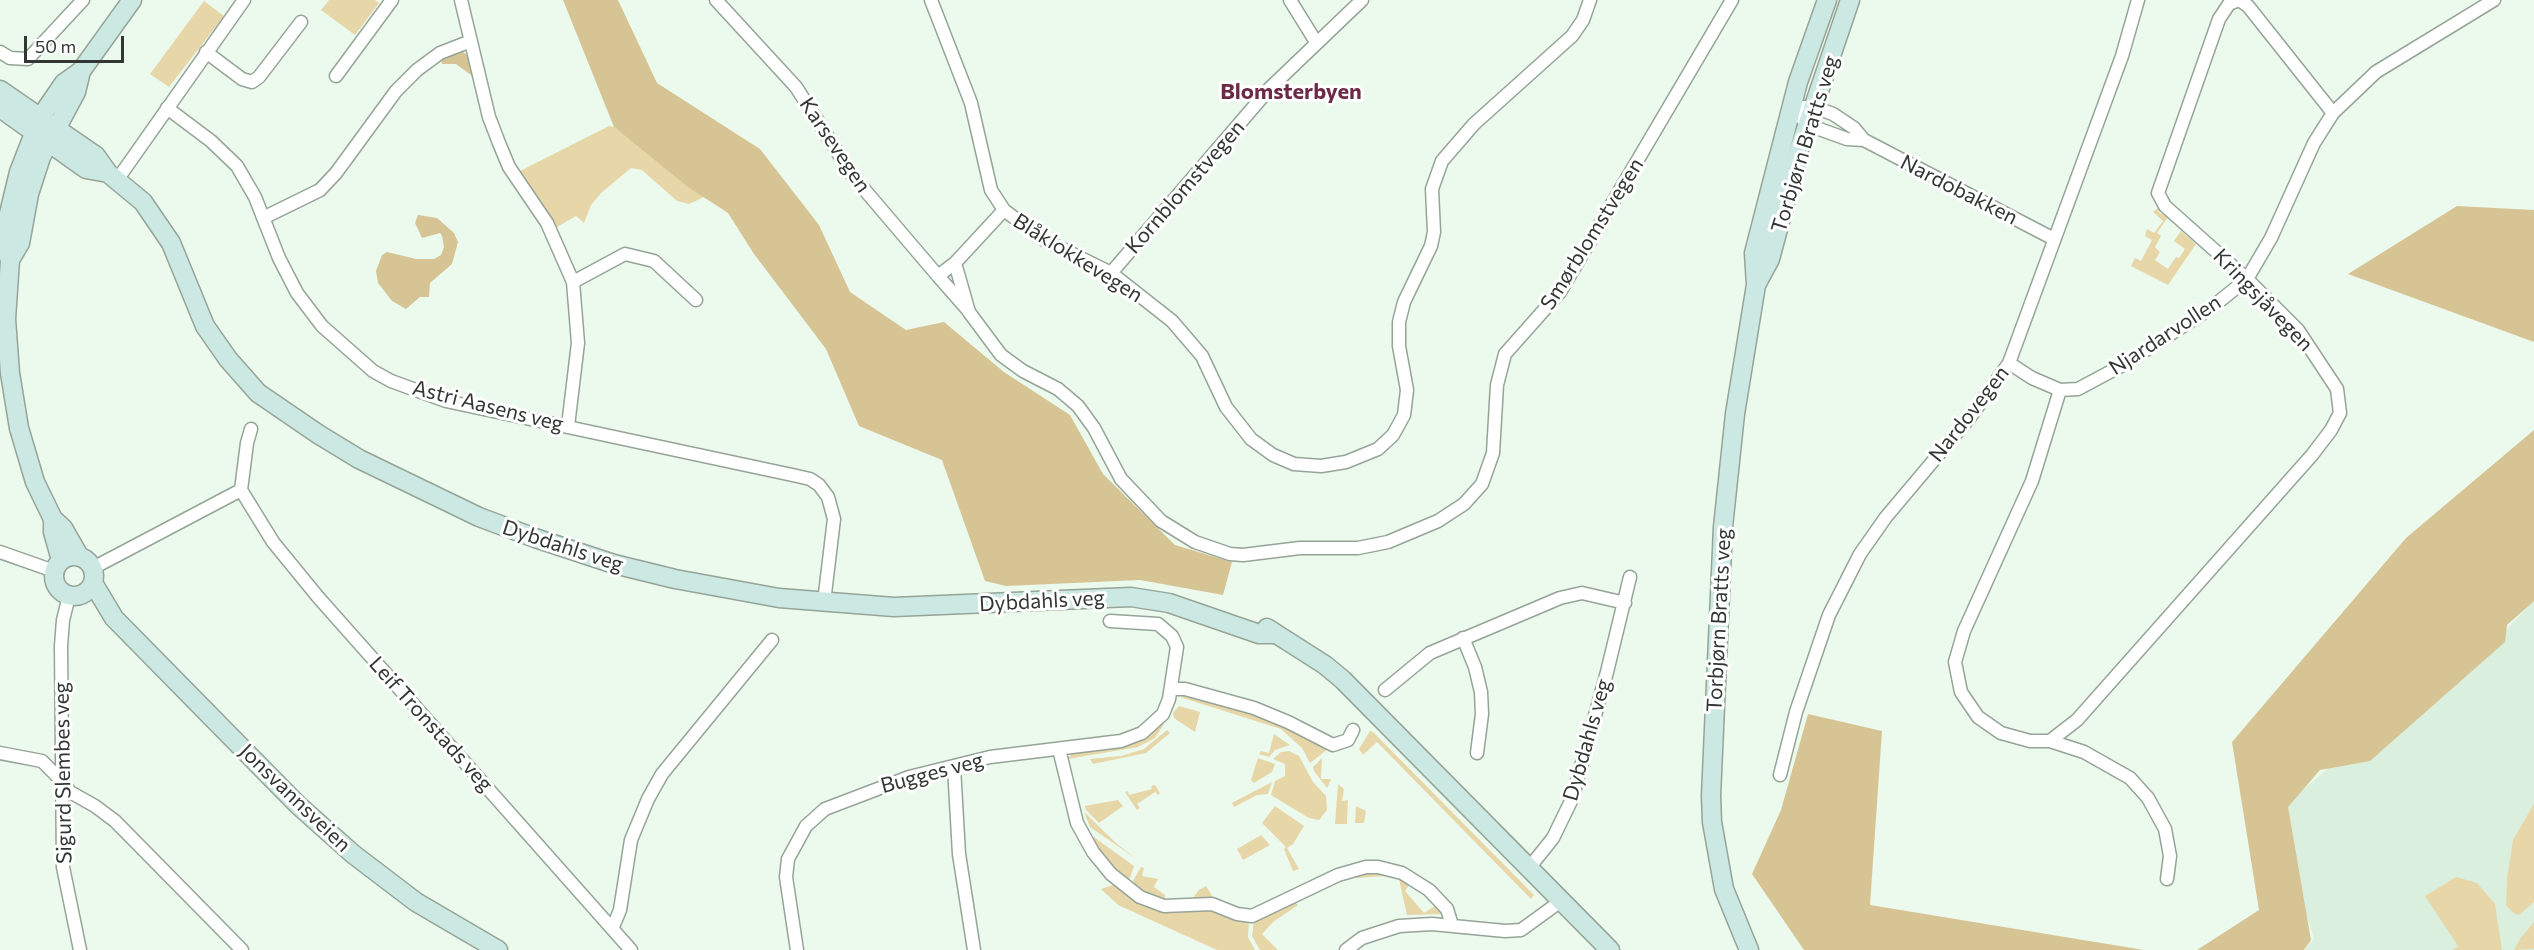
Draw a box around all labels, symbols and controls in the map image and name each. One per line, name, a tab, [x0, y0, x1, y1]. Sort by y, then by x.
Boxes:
scale bar	[27, 24, 128, 62]
text: 50 m	[35, 35, 76, 57]
street label: Torbjørn Bratts veg	[1766, 52, 1844, 236]
district label: Blomsterbyen	[1220, 79, 1362, 105]
street label: Karsevegen	[794, 93, 876, 197]
street label: Kornblomstvegen	[1120, 115, 1250, 259]
street label: Nardobakken	[1896, 150, 2022, 230]
street label: Smørblomstvegen	[1535, 154, 1649, 314]
street label: Blåklokkevegen	[1009, 208, 1147, 308]
street label: Kringsjåvegen	[2208, 244, 2318, 356]
street label: Njardarvollen	[2104, 289, 2226, 381]
street label: Nardovegen	[1924, 361, 2014, 467]
street label: Astri Aasens veg	[410, 375, 566, 437]
street label: Dybdahls veg	[499, 515, 627, 577]
street label: Torbjørn Bratts veg	[1702, 528, 1736, 712]
street label: Dybdahls veg	[979, 585, 1105, 617]
street label: Leif Tronstads veg	[364, 651, 498, 797]
street label: Dybdahls veg	[1558, 676, 1616, 804]
street label: Sigurd Slembes veg	[49, 682, 77, 864]
street label: Jonsvannsveien	[234, 739, 356, 857]
street label: Bugges veg	[878, 747, 986, 799]

